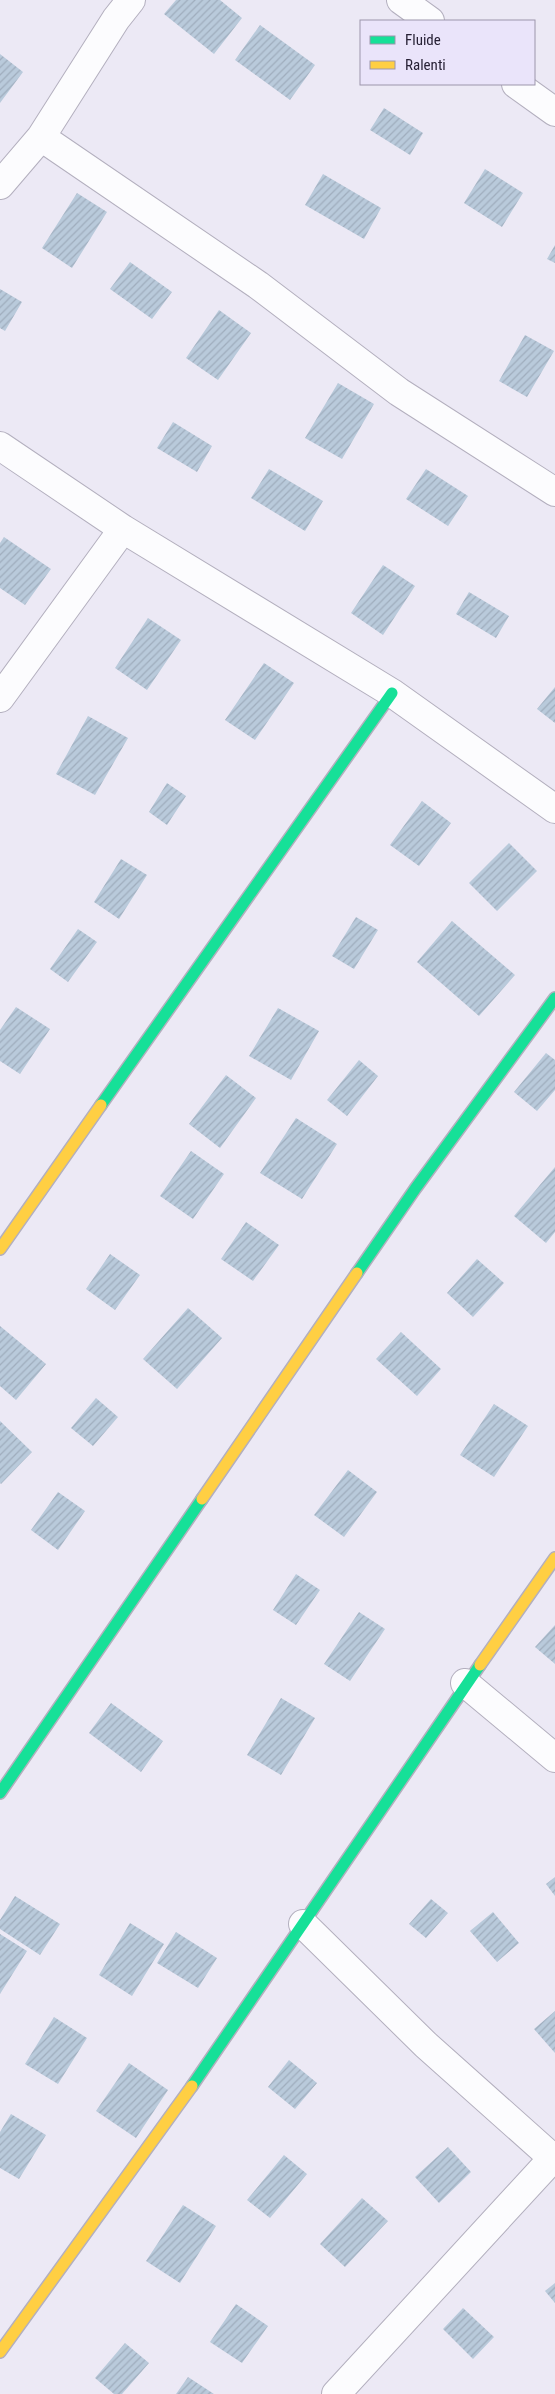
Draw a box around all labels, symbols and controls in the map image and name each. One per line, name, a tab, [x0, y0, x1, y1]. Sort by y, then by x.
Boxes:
legend	[360, 20, 535, 85]
text: Fluide	[405, 31, 441, 49]
text: Ralenti	[405, 56, 446, 74]

